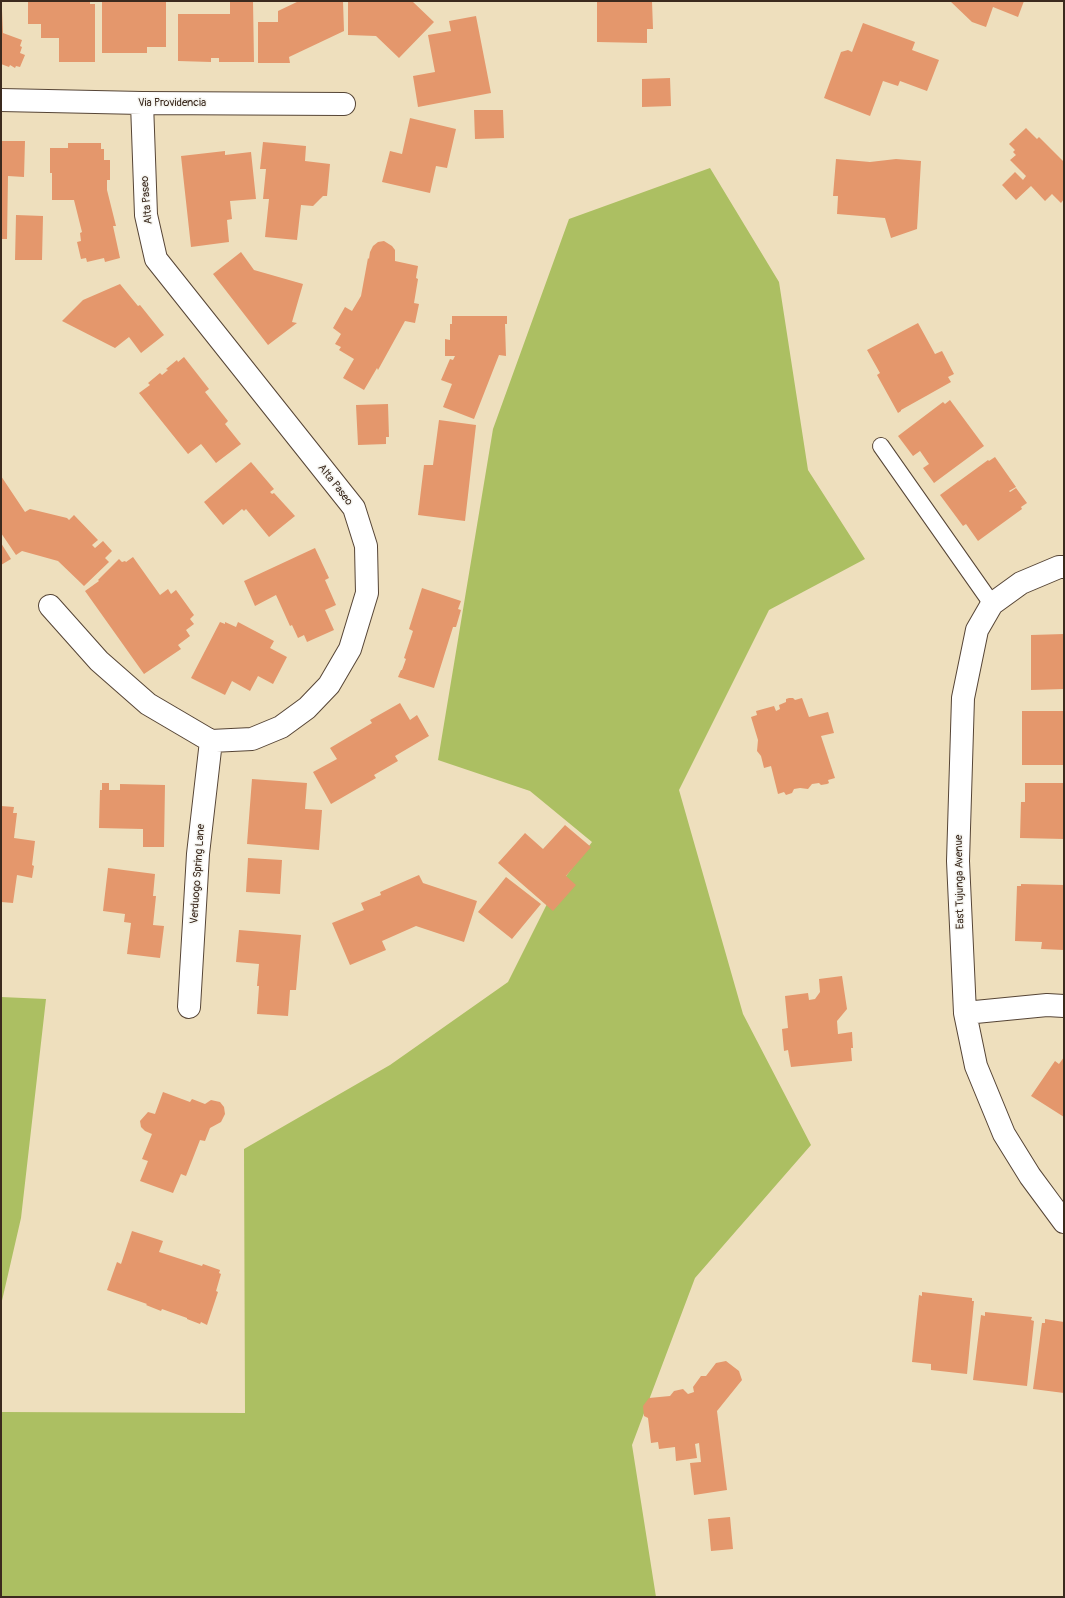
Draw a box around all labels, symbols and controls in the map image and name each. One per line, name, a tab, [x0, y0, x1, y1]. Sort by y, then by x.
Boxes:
street label: Via Providencia	[138, 96, 206, 110]
street label: Alta Paseo	[138, 175, 156, 225]
street label: Alta Paseo	[315, 462, 355, 508]
street label: Verduogo Spring Lane	[188, 823, 208, 925]
street label: East Tujunga Avenue	[953, 834, 967, 930]

